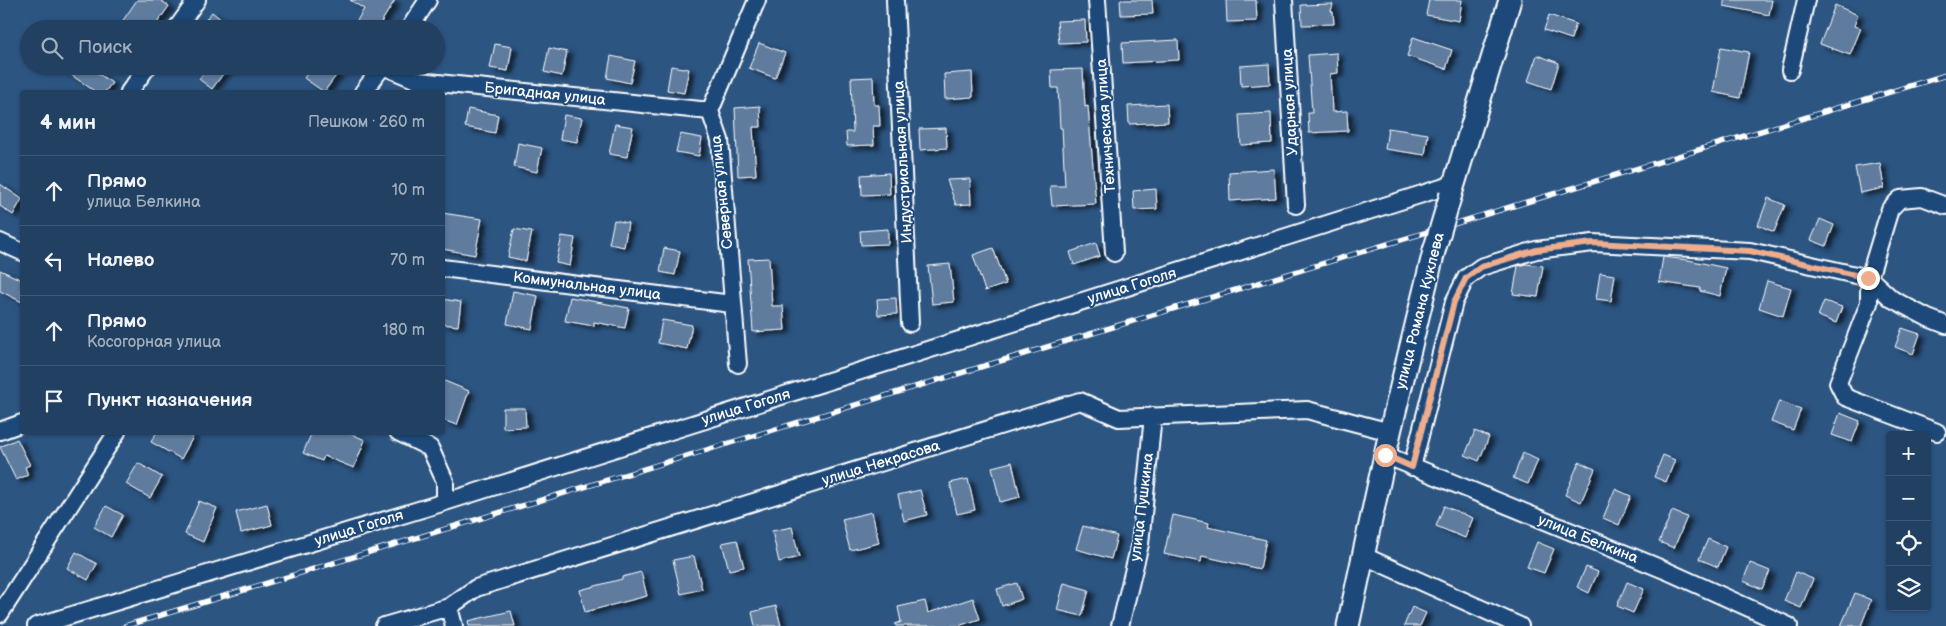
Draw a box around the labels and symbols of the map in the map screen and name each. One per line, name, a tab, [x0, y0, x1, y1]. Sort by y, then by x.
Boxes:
street label: Ударная улица	[1278, 48, 1302, 156]
street label: Техническая улица	[1092, 58, 1120, 194]
street label: Бригадная улица	[483, 78, 607, 110]
street label: Индустриальная улица	[889, 80, 917, 244]
street label: Северная улица	[707, 134, 737, 250]
street label: улица Романа Куклева	[1391, 230, 1449, 391]
street label: улица Гоголя	[1085, 264, 1179, 308]
route end	[1857, 267, 1880, 290]
street label: Коммунальная улица	[512, 268, 662, 305]
street label: улица Гоголя	[699, 385, 793, 429]
street label: улица Некрасова	[820, 436, 942, 490]
route start	[1374, 444, 1397, 467]
street label: улица Пушкина	[1126, 452, 1158, 562]
street label: улица Гоголя	[312, 506, 406, 550]
street label: улица Белкина	[1535, 510, 1641, 568]

